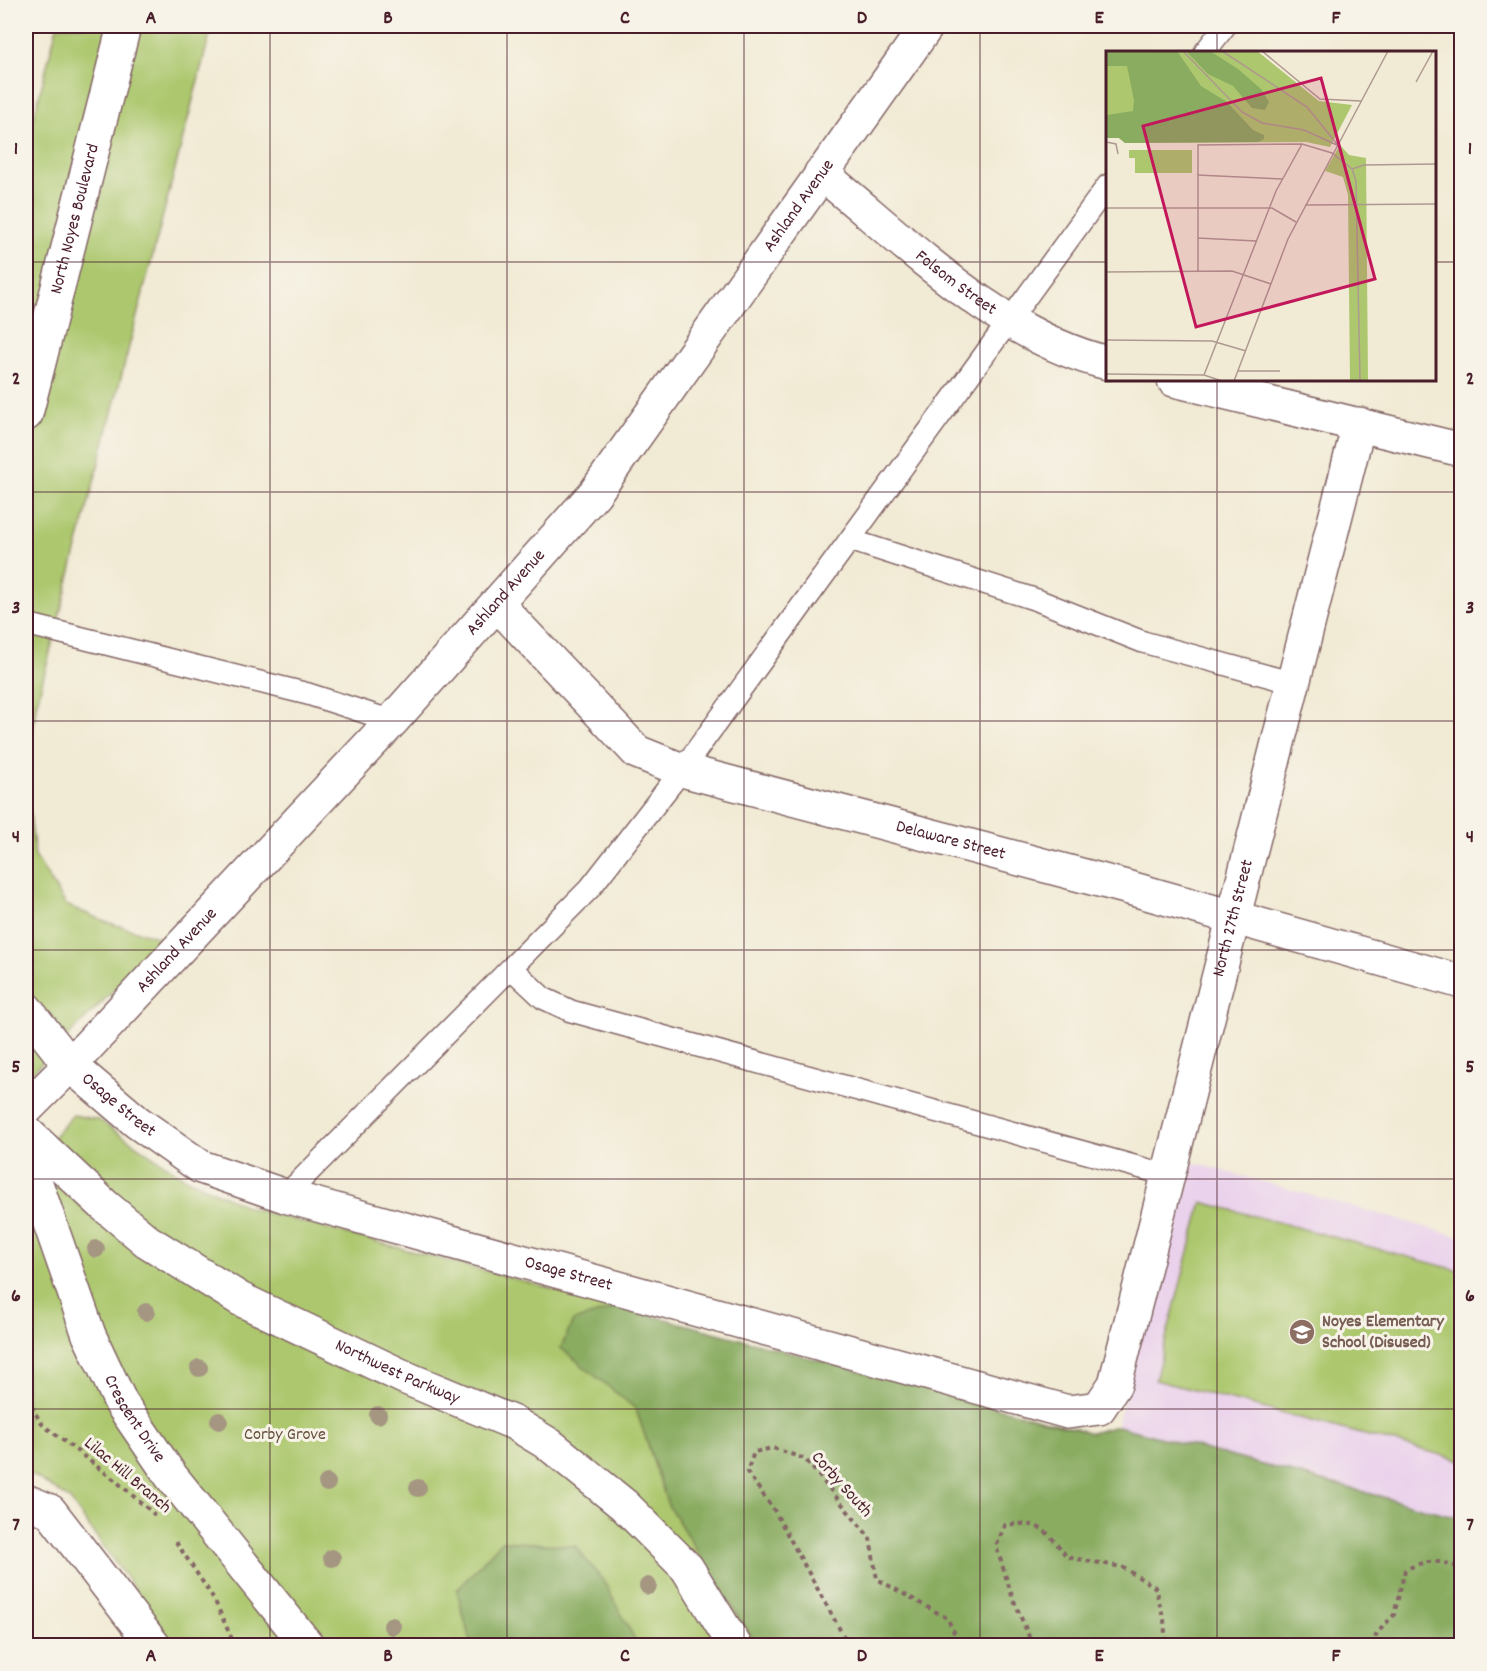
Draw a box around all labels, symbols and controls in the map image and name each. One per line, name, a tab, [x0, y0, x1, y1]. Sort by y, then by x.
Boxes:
text: A	[146, 5, 157, 33]
text: B	[383, 5, 393, 33]
text: C	[620, 5, 630, 33]
text: D	[857, 5, 868, 33]
text: E	[1094, 5, 1104, 33]
text: F	[1332, 5, 1342, 33]
inset map	[1106, 51, 1436, 381]
text: 1	[14, 136, 18, 164]
text: 1	[1468, 136, 1472, 164]
street label: North Noyes Boulevard	[44, 141, 106, 297]
street label: Ashland Avenue	[757, 154, 841, 257]
street label: Folsom Street	[909, 244, 1002, 322]
text: 2	[12, 366, 20, 394]
text: 2	[1466, 366, 1474, 394]
street label: Ashland Avenue	[461, 544, 552, 642]
text: 3	[12, 595, 20, 623]
text: 3	[1466, 595, 1474, 623]
street label: Delaware Street	[893, 814, 1009, 867]
text: 4	[12, 824, 20, 852]
text: 4	[1466, 824, 1474, 852]
street label: North 27th Street	[1206, 857, 1260, 980]
street label: Ashland Avenue	[131, 902, 223, 999]
text: 5	[11, 1054, 21, 1082]
text: 5	[1465, 1054, 1475, 1082]
street label: Osage Street	[76, 1067, 161, 1144]
street label: Osage Street	[522, 1250, 615, 1298]
text: 6	[11, 1283, 21, 1311]
text: 6	[1465, 1283, 1475, 1311]
place label: Noyes Elementary School (Disused)	[1322, 1310, 1445, 1356]
school or university icon: Noyes Elementary School (Disused)	[1287, 1317, 1317, 1347]
street label: Northwest Parkway	[331, 1333, 464, 1412]
street label: Crescent Drive	[97, 1371, 171, 1468]
park label: Corby Grove	[244, 1423, 326, 1448]
street label: Lilac Hill Branch	[78, 1432, 176, 1520]
street label: Corby South	[804, 1446, 878, 1524]
text: 7	[12, 1512, 20, 1540]
text: 7	[1466, 1512, 1474, 1540]
text: A	[146, 1643, 157, 1671]
text: B	[383, 1643, 393, 1671]
text: C	[620, 1643, 630, 1671]
text: D	[857, 1643, 868, 1671]
text: E	[1094, 1643, 1104, 1671]
text: F	[1332, 1643, 1342, 1671]

